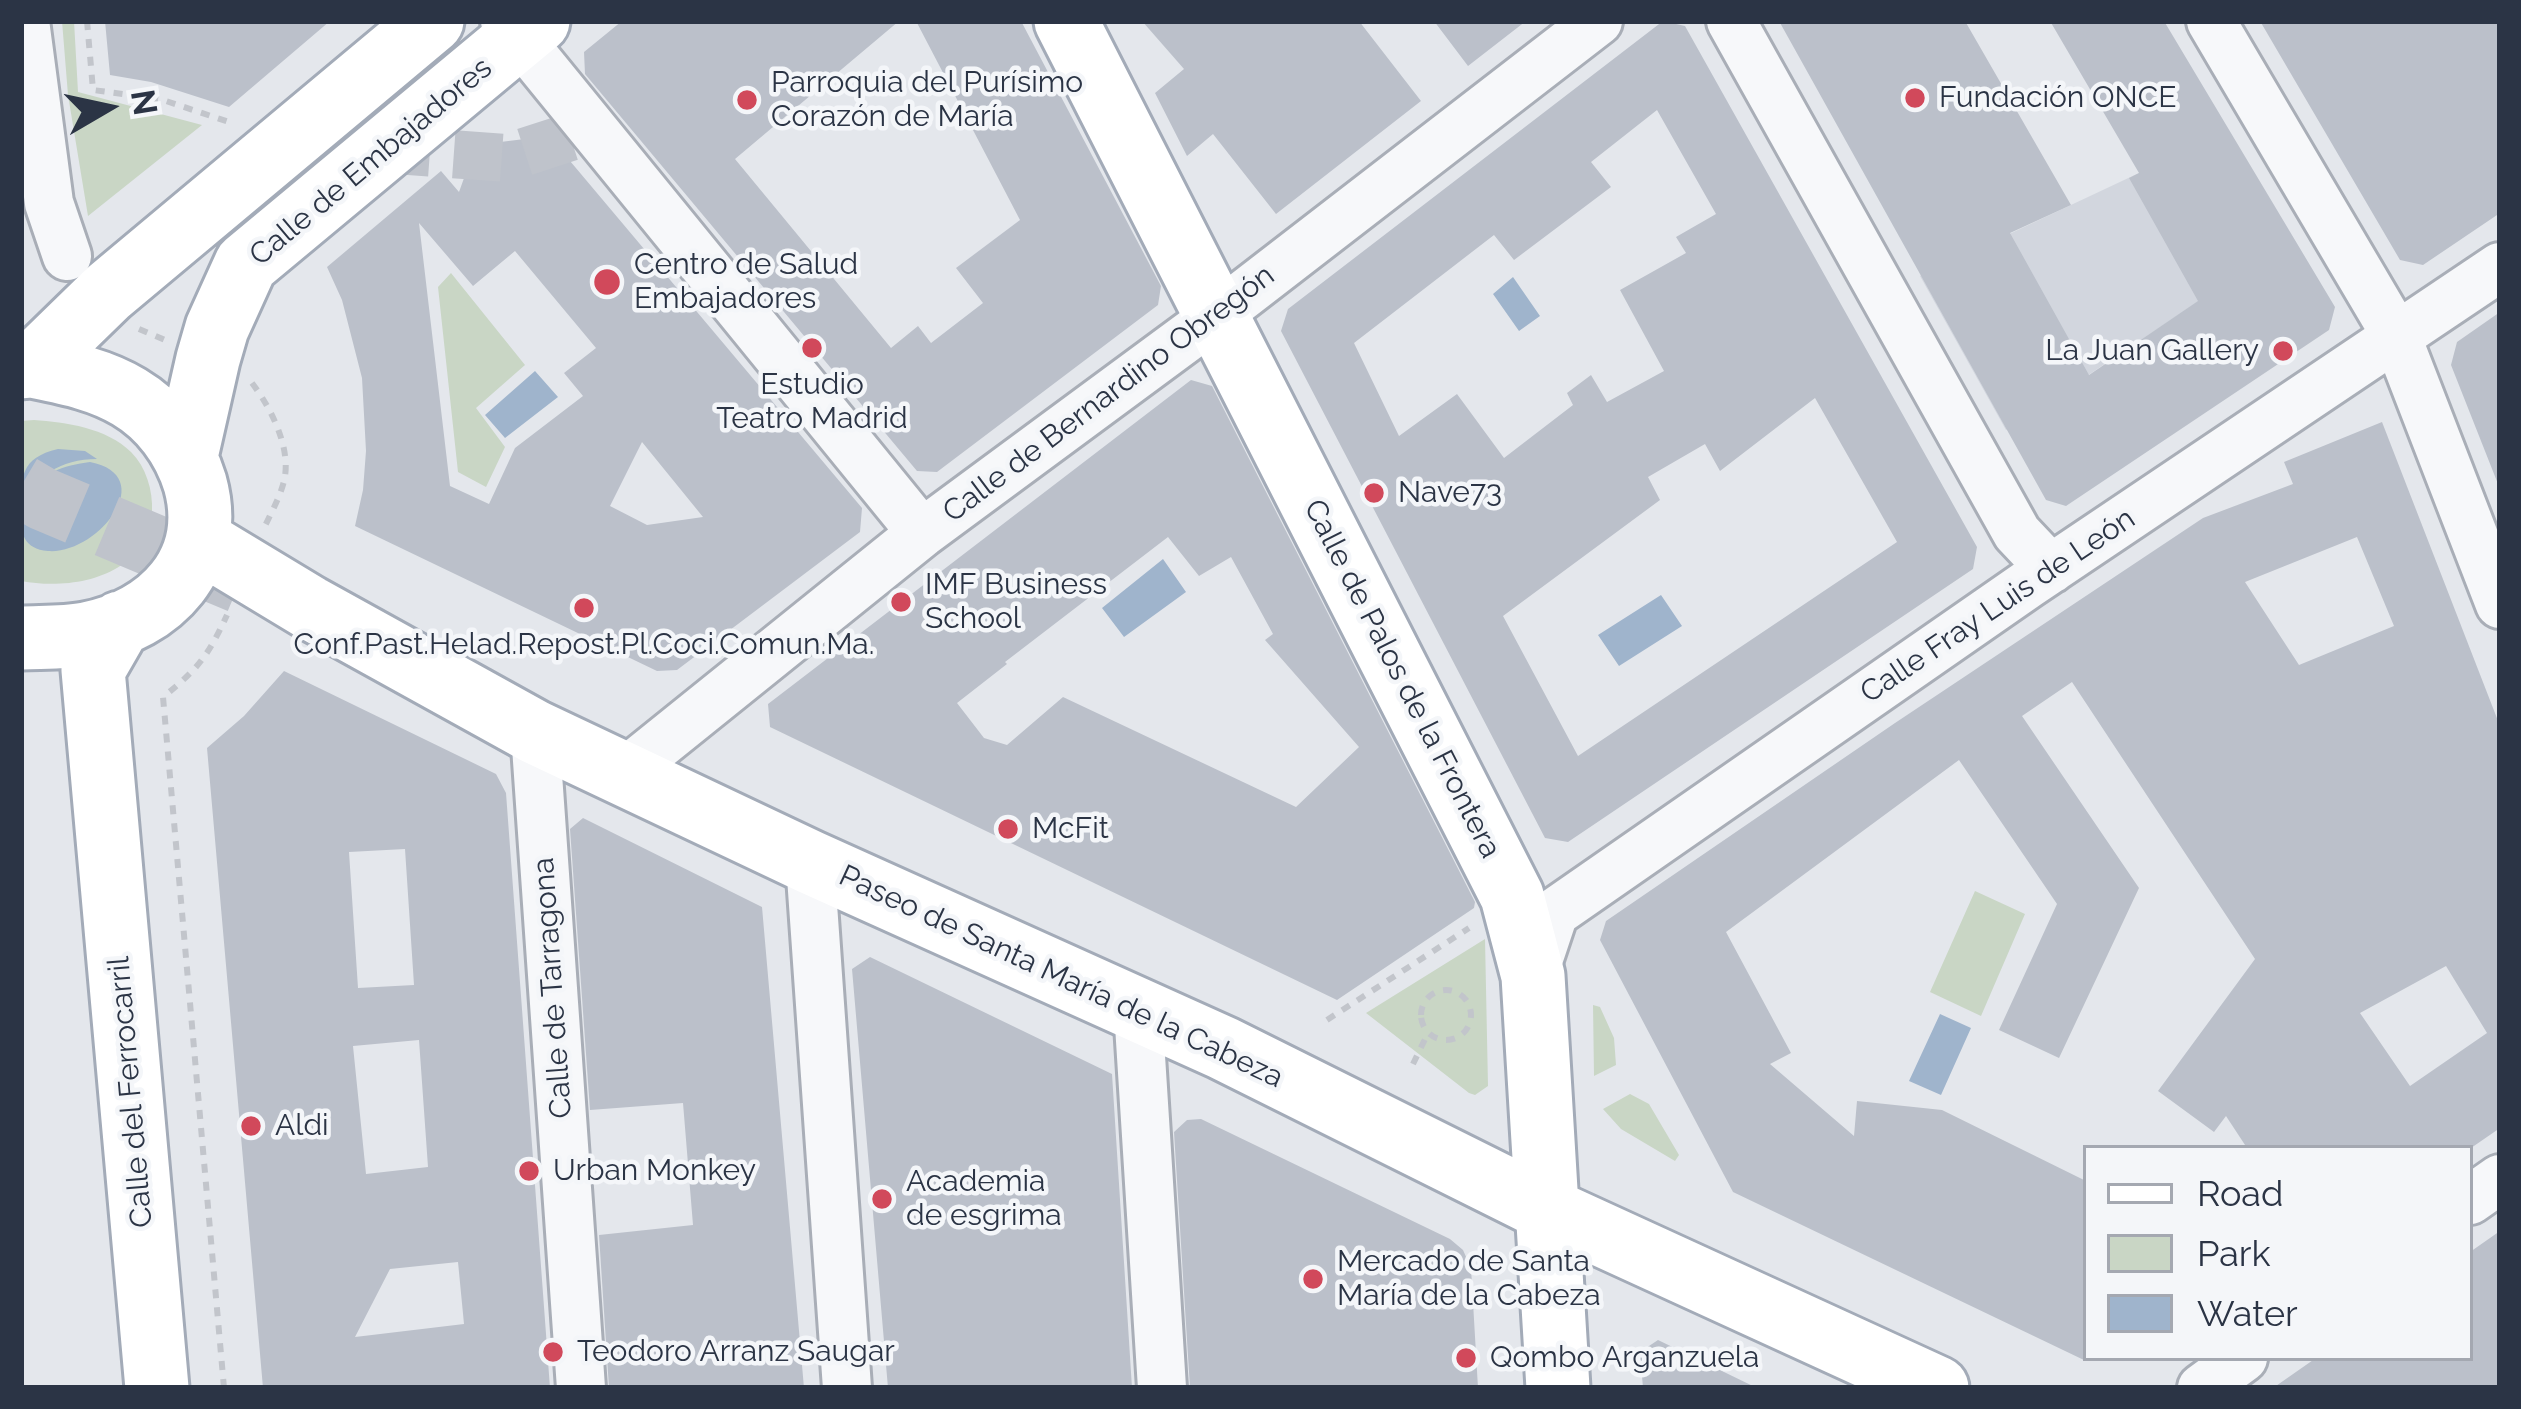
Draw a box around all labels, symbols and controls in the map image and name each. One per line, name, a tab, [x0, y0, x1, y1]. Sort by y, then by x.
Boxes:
north arrow	[48, 48, 168, 168]
street label: Calle de Embajadores	[243, 50, 499, 274]
place label: Parroquia del Purísimo Corazón de María	[771, 65, 1083, 136]
place label: Fundación ONCE	[1939, 80, 2177, 116]
marker: Fundación ONCE	[1902, 85, 1928, 111]
text: N	[123, 87, 165, 118]
marker: Parroquia del Purísimo Corazón de María	[734, 87, 760, 113]
place label: Centro de Salud Embajadores	[634, 247, 858, 318]
street label: Calle de Bernardino Obregón	[936, 258, 1282, 530]
marker: Centro de Salud Embajadores	[591, 266, 623, 298]
place label: La Juan Gallery	[2045, 333, 2259, 369]
marker: Estudio Teatro Madrid	[799, 335, 825, 361]
marker: La Juan Gallery	[2270, 338, 2296, 364]
place label: Estudio Teatro Madrid	[716, 367, 908, 438]
place label: Nave73	[1398, 475, 1502, 511]
marker: Nave73	[1361, 480, 1387, 506]
street label: Calle de Palos de la Frontera	[1296, 494, 1508, 864]
street label: Calle Fray Luis de León	[1854, 501, 2142, 711]
place label: IMF Business School	[925, 567, 1107, 638]
marker: IMF Business School	[888, 589, 914, 615]
marker: Conf.Past.Helad.Repost.Pl.Coci.Comun.Ma.	[571, 595, 597, 621]
place label: Conf.Past.Helad.Repost.Pl.Coci.Comun.Ma.	[294, 627, 874, 663]
place label: McFit	[1032, 811, 1109, 847]
marker: McFit	[995, 816, 1021, 842]
street label: Calle de Tarragona	[526, 856, 580, 1120]
street label: Paseo de Santa María de la Cabeza	[833, 858, 1289, 1096]
street label: Calle del Ferrocarril	[101, 955, 161, 1229]
place label: Aldi	[275, 1108, 329, 1144]
marker: Aldi	[238, 1113, 264, 1139]
legend	[2083, 1145, 2473, 1361]
place label: Urban Monkey	[553, 1153, 756, 1189]
marker: Urban Monkey	[516, 1158, 542, 1184]
place label: Academia de esgrima	[906, 1164, 1062, 1234]
text: Road	[2197, 1172, 2283, 1214]
marker: Academia de esgrima	[869, 1186, 895, 1212]
text: Park	[2197, 1232, 2271, 1274]
place label: Mercado de Santa María de la Cabeza	[1337, 1244, 1601, 1314]
marker: Mercado de Santa María de la Cabeza	[1300, 1266, 1326, 1292]
text: Water	[2197, 1292, 2298, 1334]
place label: Teodoro Arranz Saugar	[577, 1334, 895, 1370]
marker: Teodoro Arranz Saugar	[540, 1339, 566, 1365]
place label: Qombo Arganzuela	[1490, 1340, 1759, 1376]
marker: Qombo Arganzuela	[1453, 1345, 1479, 1371]

